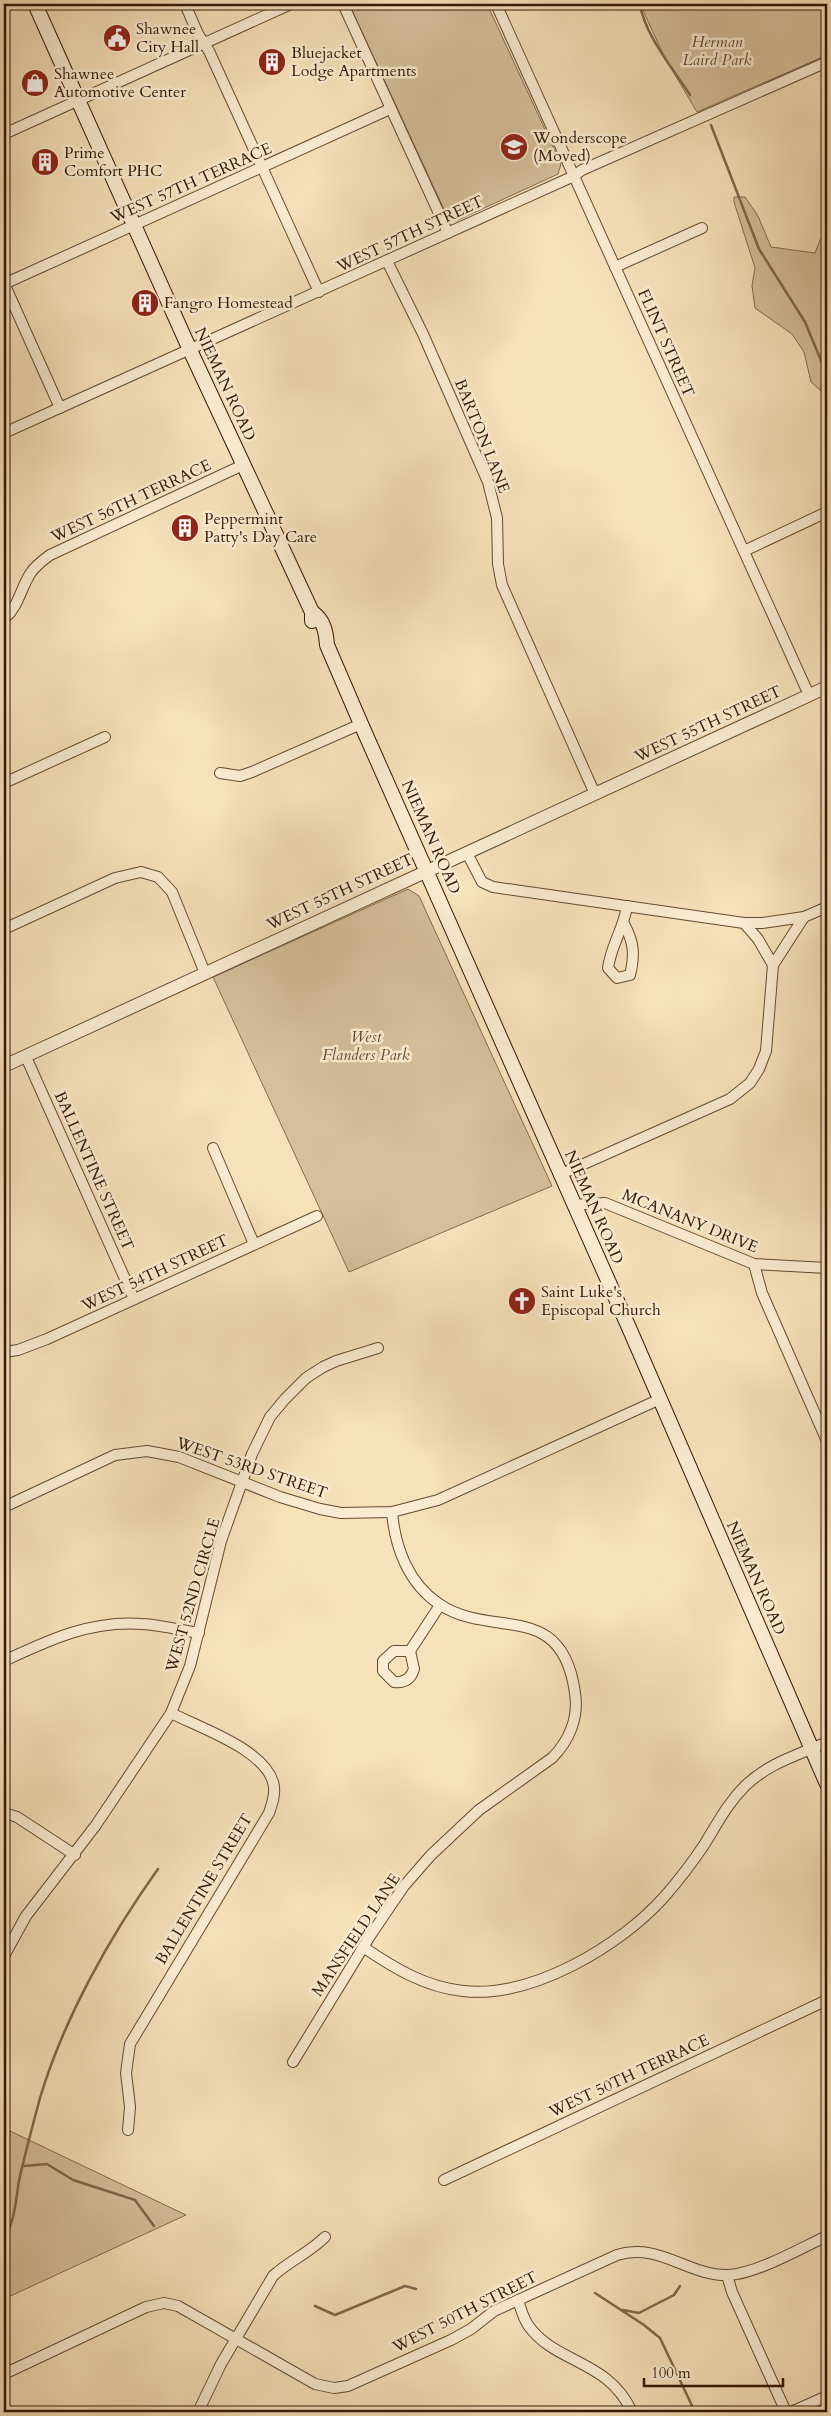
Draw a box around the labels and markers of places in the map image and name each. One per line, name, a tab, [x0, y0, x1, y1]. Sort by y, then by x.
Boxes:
place label: Shawnee City Hall	[136, 18, 199, 58]
public building icon: Shawnee City Hall	[102, 23, 132, 53]
place label: Bluejacket Lodge Apartments	[291, 42, 416, 82]
building icon: Bluejacket Lodge Apartments	[257, 47, 287, 77]
place label: Shawnee Automotive Center	[54, 63, 186, 103]
shop icon: Shawnee Automotive Center	[20, 68, 50, 98]
place label: Wonderscope (Moved)	[532, 127, 627, 167]
school or university icon: Wonderscope (Moved)	[499, 132, 529, 162]
place label: Prime Comfort PHC	[64, 142, 162, 182]
building icon: Prime Comfort PHC	[30, 147, 60, 177]
building icon: Fangro Homestead	[130, 288, 160, 318]
place label: Fangro Homestead	[164, 292, 293, 314]
place label: Peppermint Patty's Day Care	[204, 508, 317, 548]
building icon: Peppermint Patty's Day Care	[170, 513, 200, 543]
place label: Saint Luke's Episcopal Church	[541, 1281, 661, 1321]
church icon: Saint Luke's Episcopal Church	[507, 1286, 537, 1316]

